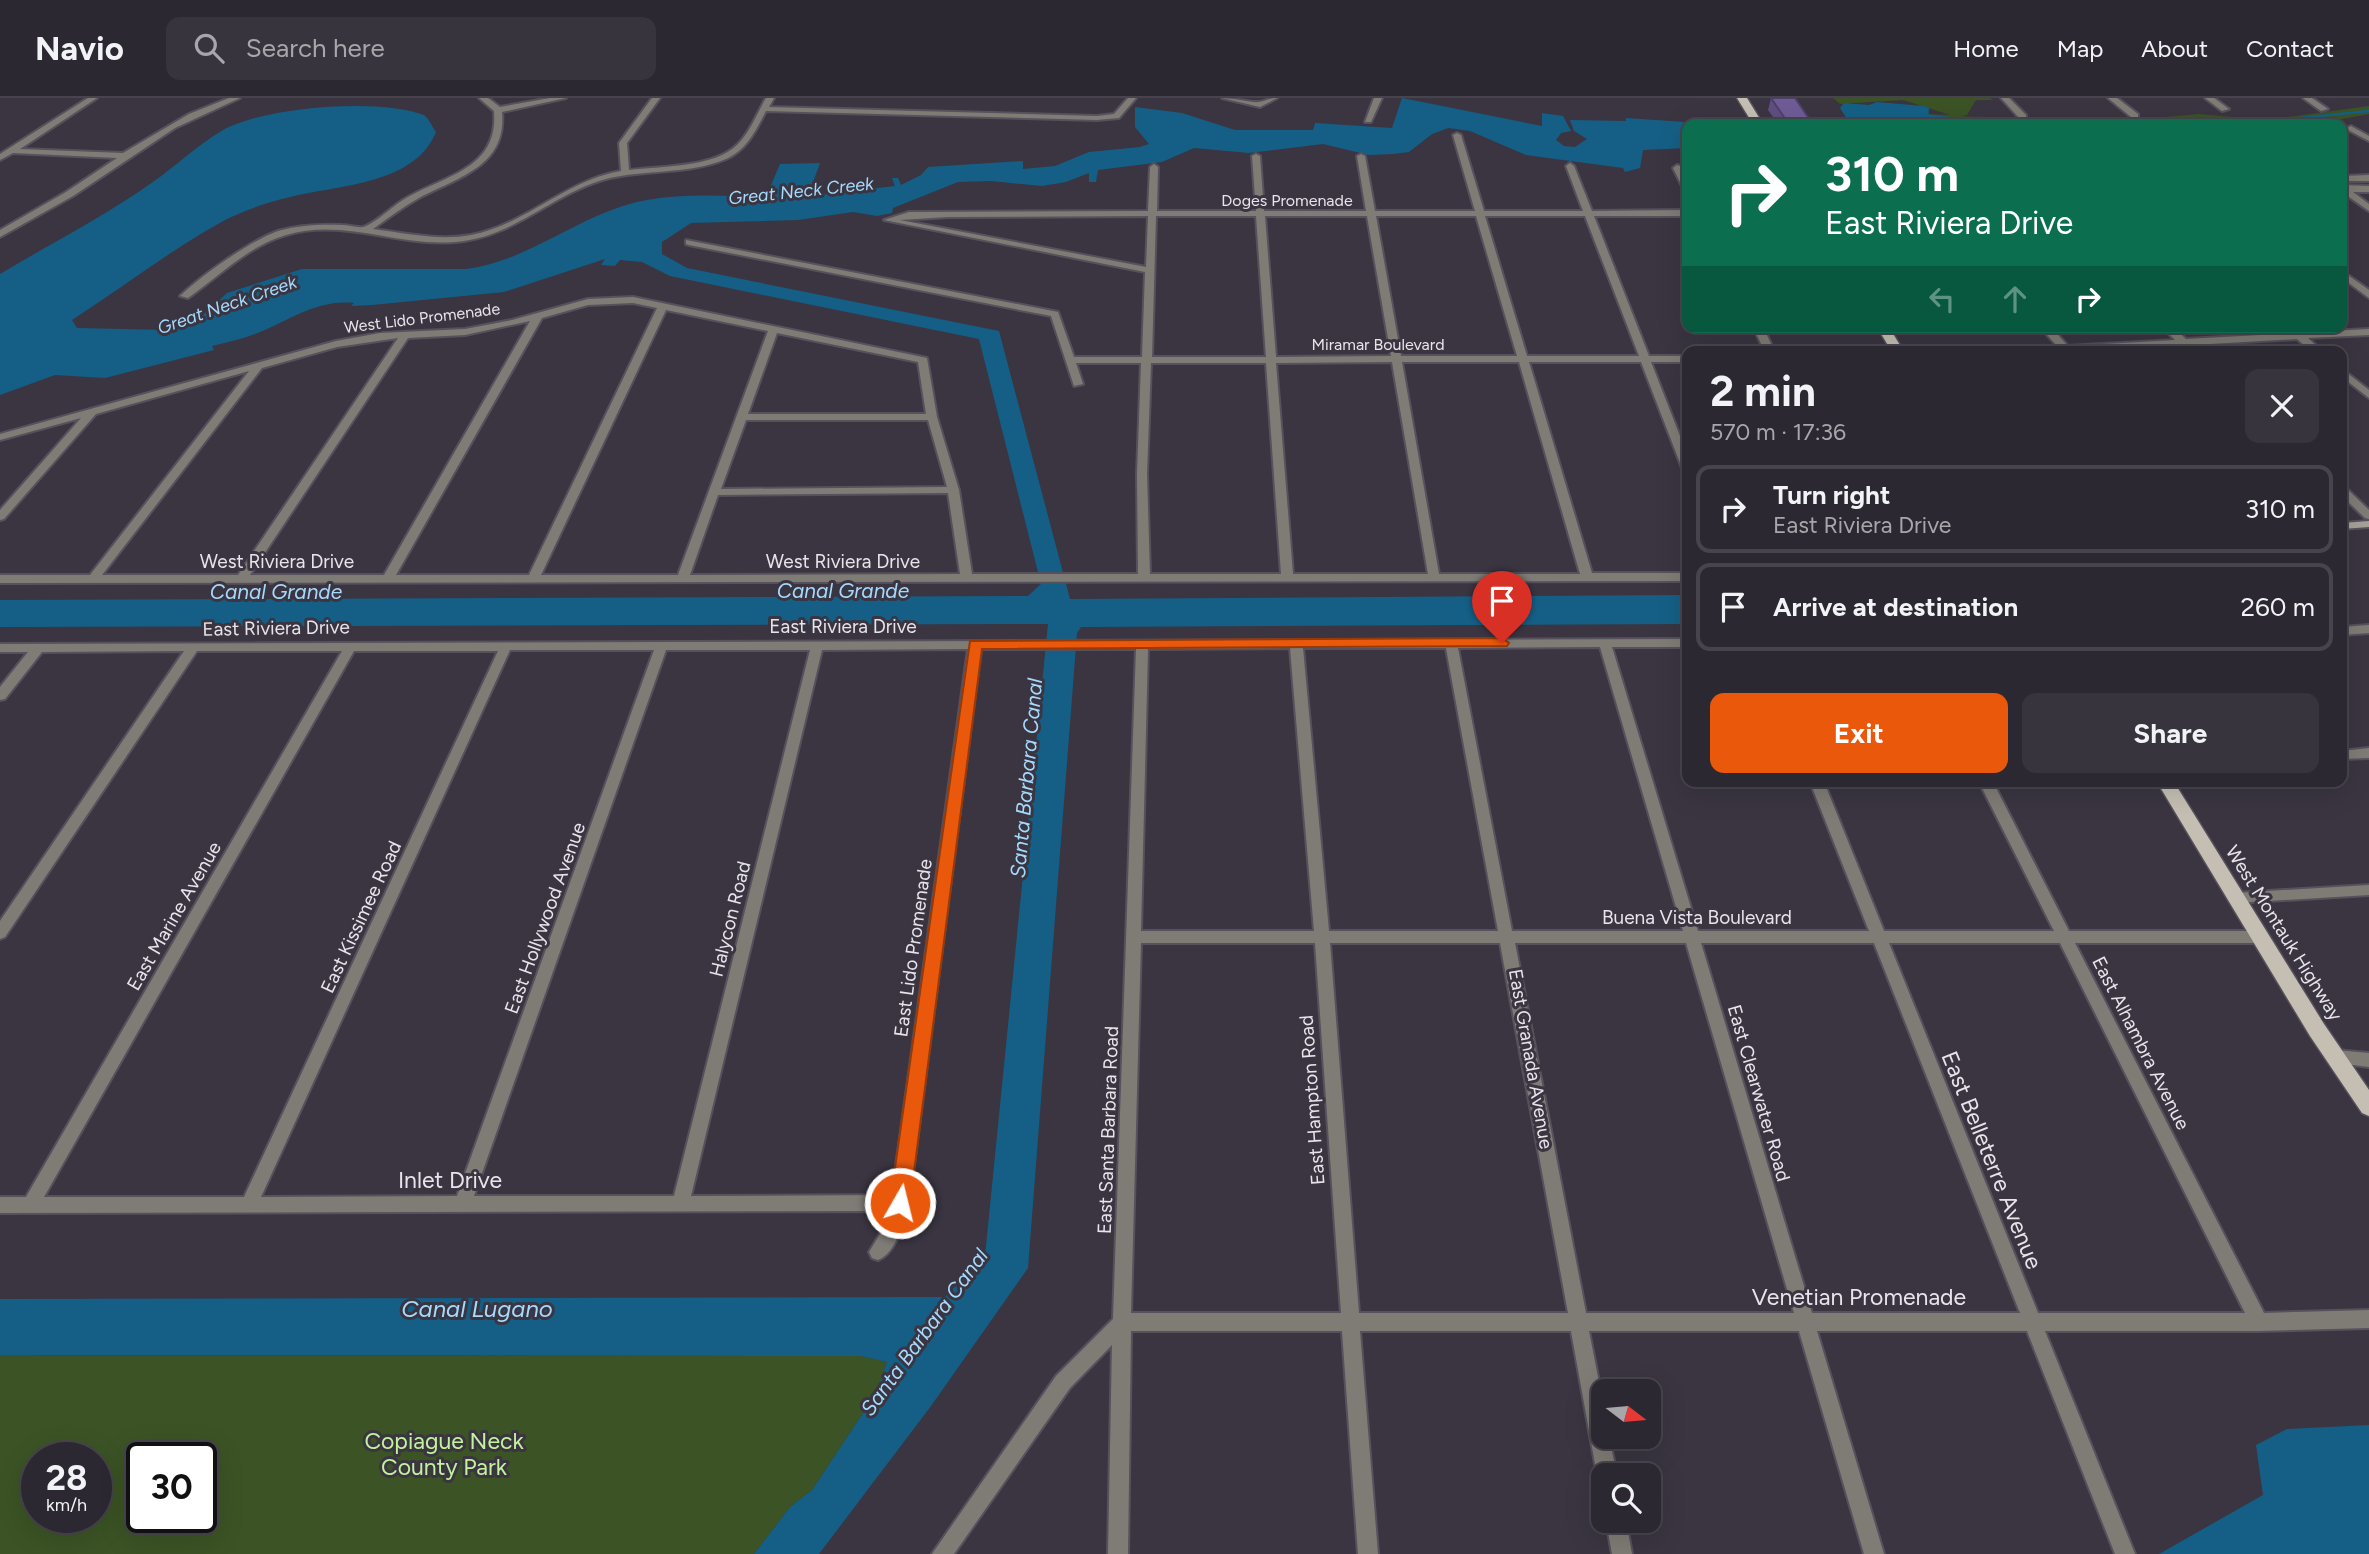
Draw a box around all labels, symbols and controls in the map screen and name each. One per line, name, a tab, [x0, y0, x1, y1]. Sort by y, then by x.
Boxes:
search box	[166, 17, 656, 80]
text: Navio	[35, 29, 124, 68]
icon: search	[190, 29, 228, 67]
text: Search here	[246, 32, 385, 64]
text: Home	[1953, 34, 2019, 63]
text: Map	[2057, 34, 2103, 63]
text: About	[2141, 34, 2208, 63]
text: Contact	[2246, 34, 2334, 63]
text: 310 m	[1825, 144, 1959, 203]
icon: right	[1710, 147, 1801, 238]
water label: Great Neck Creek	[727, 172, 876, 210]
street label: Doges Promenade	[1221, 191, 1353, 210]
text: East Riviera Drive	[1825, 204, 2073, 242]
water label: Great Neck Creek	[154, 270, 301, 339]
icon: left	[1923, 280, 1961, 318]
icon: ahead	[1996, 280, 2034, 318]
icon: right	[2069, 280, 2107, 318]
street label: West Lido Promenade	[343, 299, 501, 337]
street label: Miramar Boulevard	[1311, 335, 1445, 354]
text: 2 min	[1710, 366, 1816, 417]
button: close	[2245, 369, 2319, 443]
text: 570 m · 17:36	[1710, 418, 1846, 446]
text: Turn right	[1773, 479, 1890, 511]
icon: right	[1714, 490, 1752, 528]
text: 310 m	[2245, 493, 2315, 525]
text: East Riviera Drive	[1773, 511, 1951, 539]
street label: West Riviera Drive	[200, 550, 354, 573]
street label: West Riviera Drive	[766, 550, 920, 573]
pin	[1472, 571, 1532, 643]
water label: Canal Grande	[777, 578, 910, 603]
water label: Canal Grande	[210, 579, 343, 604]
icon: arrive	[1483, 582, 1521, 620]
icon: arrive	[1714, 588, 1752, 626]
text: Arrive at destination	[1773, 591, 2018, 623]
text: 260 m	[2241, 591, 2315, 623]
street label: East Riviera Drive	[202, 615, 350, 641]
street label: East Riviera Drive	[769, 615, 917, 638]
water label: Santa Barbara Canal	[1005, 677, 1047, 879]
button: Exit	[1710, 693, 2008, 773]
button: Share	[2022, 693, 2319, 773]
street label: East Hollywood Avenue	[500, 819, 590, 1017]
street label: East Marine Avenue	[122, 837, 226, 995]
street label: East Kissimee Road	[316, 837, 406, 997]
street label: West Montauk Highway	[2221, 841, 2347, 1025]
street label: East Lido Promenade	[889, 858, 937, 1038]
street label: Halycon Road	[705, 859, 755, 979]
street label: Buena Vista Boulevard	[1602, 906, 1792, 929]
street label: East Alhambra Avenue	[2087, 953, 2195, 1133]
street label: East Granada Avenue	[1504, 967, 1558, 1151]
street label: East Clearwater Road	[1723, 1002, 1795, 1184]
street label: East Hampton Road	[1295, 1014, 1329, 1186]
street label: East Santa Barbara Road	[1093, 1026, 1123, 1234]
street label: East Belleterre Avenue	[1935, 1047, 2049, 1273]
street label: Inlet Drive	[398, 1166, 502, 1194]
position arrow	[863, 1166, 937, 1240]
water label: Santa Barbara Canal	[855, 1243, 993, 1420]
street label: Venetian Promenade	[1752, 1283, 1966, 1311]
water label: Canal Lugano	[401, 1294, 553, 1323]
north arrow	[1591, 1379, 1661, 1449]
map controls	[1591, 1379, 1661, 1533]
park label: Copiague Neck County Park	[364, 1427, 524, 1481]
speed limit sign: 30	[126, 1442, 217, 1533]
text: 28	[46, 1457, 87, 1499]
button: search	[1591, 1463, 1661, 1533]
text: km/h	[46, 1494, 87, 1516]

